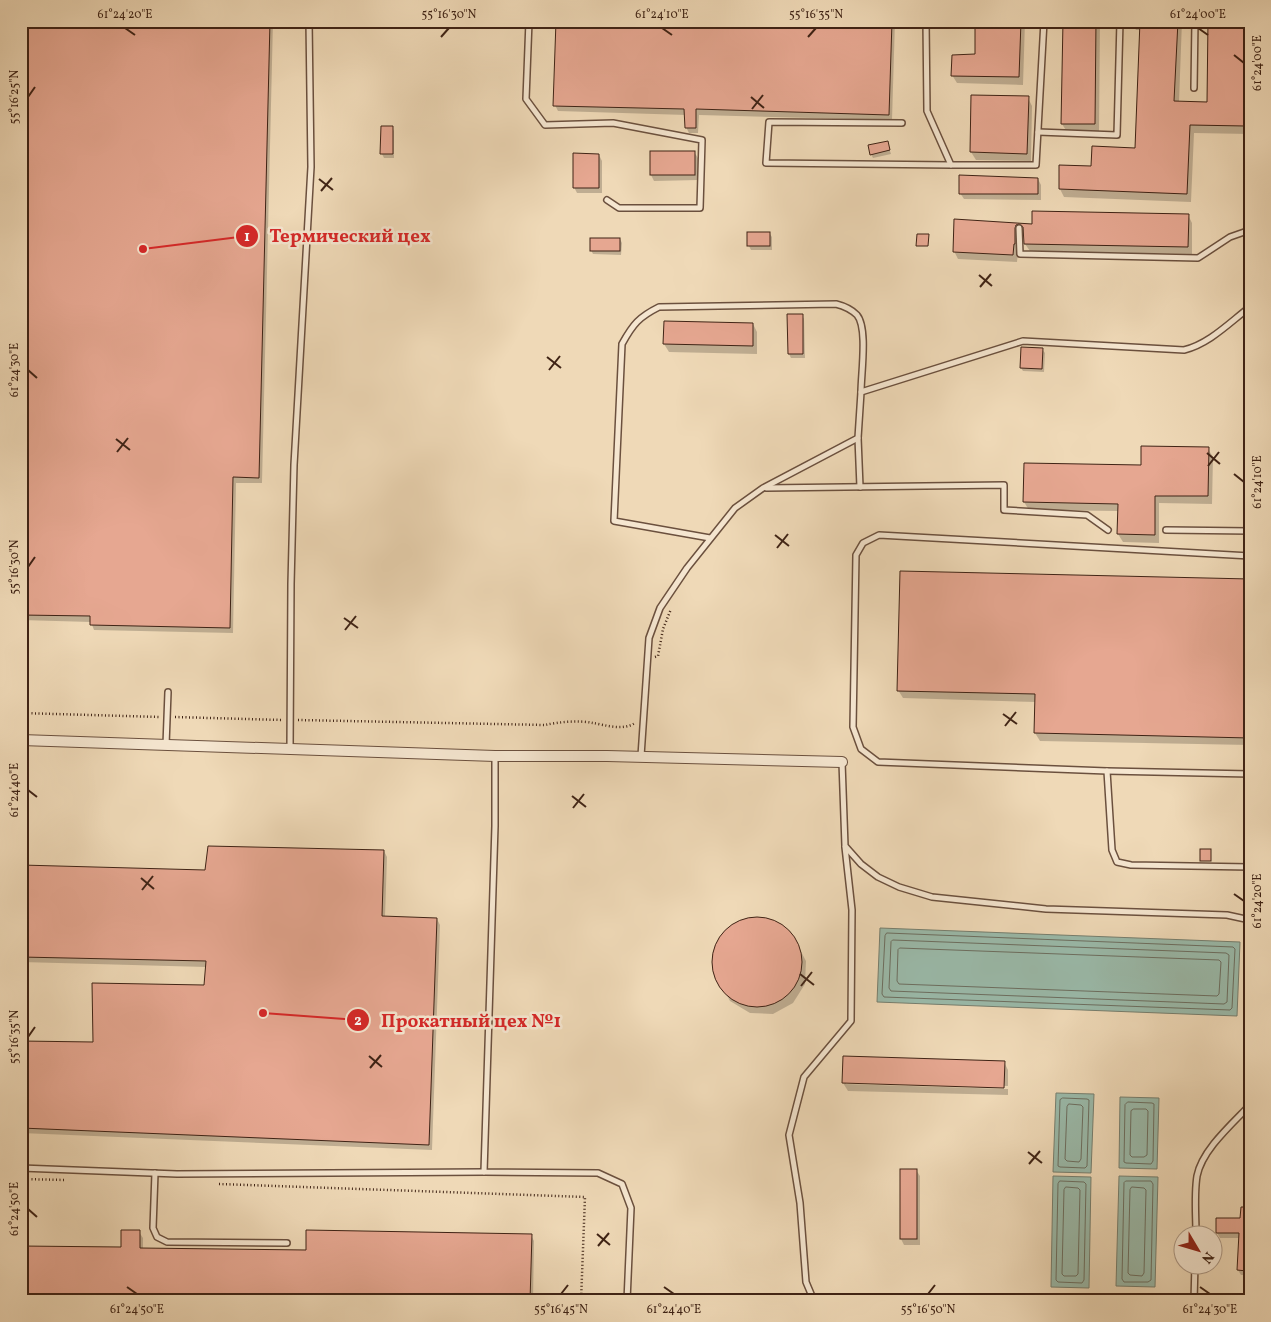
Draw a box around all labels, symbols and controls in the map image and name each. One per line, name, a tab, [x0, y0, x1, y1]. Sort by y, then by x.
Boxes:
text: 61°24'20"E	[98, 7, 152, 23]
text: 55°16'30"N	[421, 7, 477, 23]
text: 61°24'10"E	[635, 7, 689, 23]
text: 55°16'35"N	[789, 7, 843, 23]
text: 61°24'00"E	[1170, 7, 1226, 23]
text: 61°24'00"E	[1250, 35, 1266, 91]
text: 55°16'25"N	[7, 70, 23, 124]
callout: Термический цех	[234, 219, 441, 253]
text: Термический цех	[269, 224, 431, 250]
text: 1	[244, 227, 250, 248]
text: 61°24'30"E	[7, 343, 23, 397]
text: 61°24'10"E	[1250, 455, 1266, 509]
text: 55°16'30"N	[7, 539, 23, 595]
text: 61°24'40"E	[7, 763, 23, 817]
text: 61°24'20"E	[1250, 874, 1266, 928]
callout: Прокатный цех №1	[346, 1003, 571, 1037]
text: Прокатный цех №1	[381, 1009, 561, 1035]
text: 55°16'35"N	[7, 1010, 23, 1064]
text: 2	[354, 1011, 362, 1032]
text: 61°24'50"E	[7, 1182, 23, 1236]
north arrow	[1174, 1224, 1224, 1274]
text: N	[1196, 1247, 1218, 1267]
text: 61°24'50"E	[110, 1302, 164, 1318]
text: 55°16'45"N	[534, 1302, 588, 1318]
text: 61°24'40"E	[647, 1302, 701, 1318]
text: 55°16'50"N	[901, 1302, 955, 1318]
text: 61°24'30"E	[1183, 1302, 1237, 1318]

